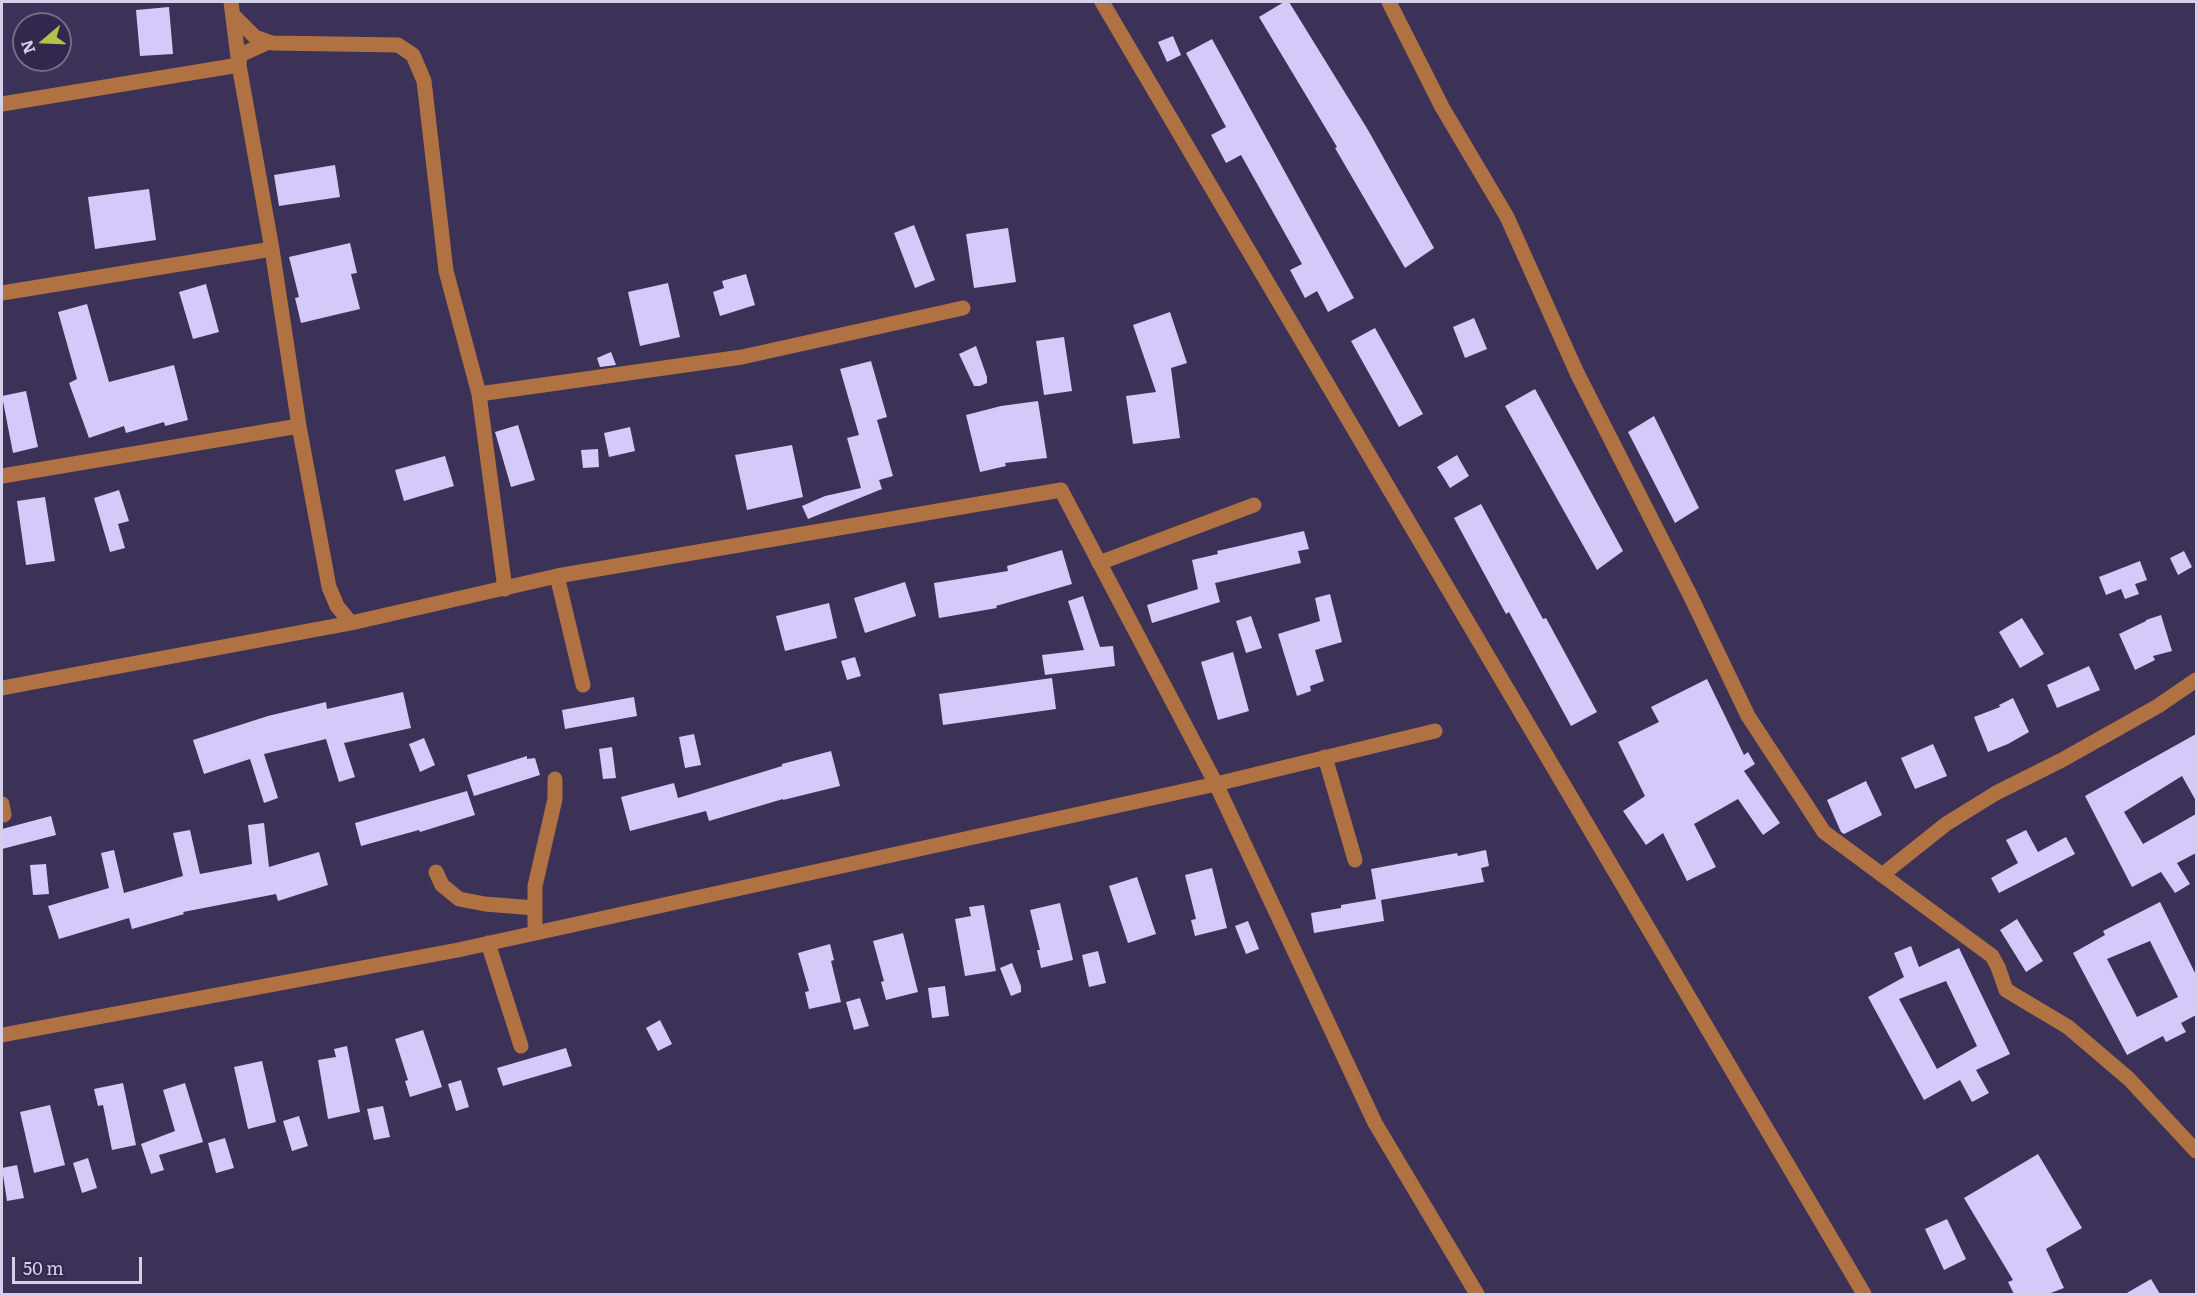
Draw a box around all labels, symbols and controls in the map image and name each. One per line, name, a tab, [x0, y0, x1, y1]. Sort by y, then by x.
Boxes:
north arrow	[12, 12, 72, 72]
text: N	[13, 37, 40, 57]
scale bar	[15, 1245, 146, 1283]
text: 50 m	[23, 1254, 64, 1281]

